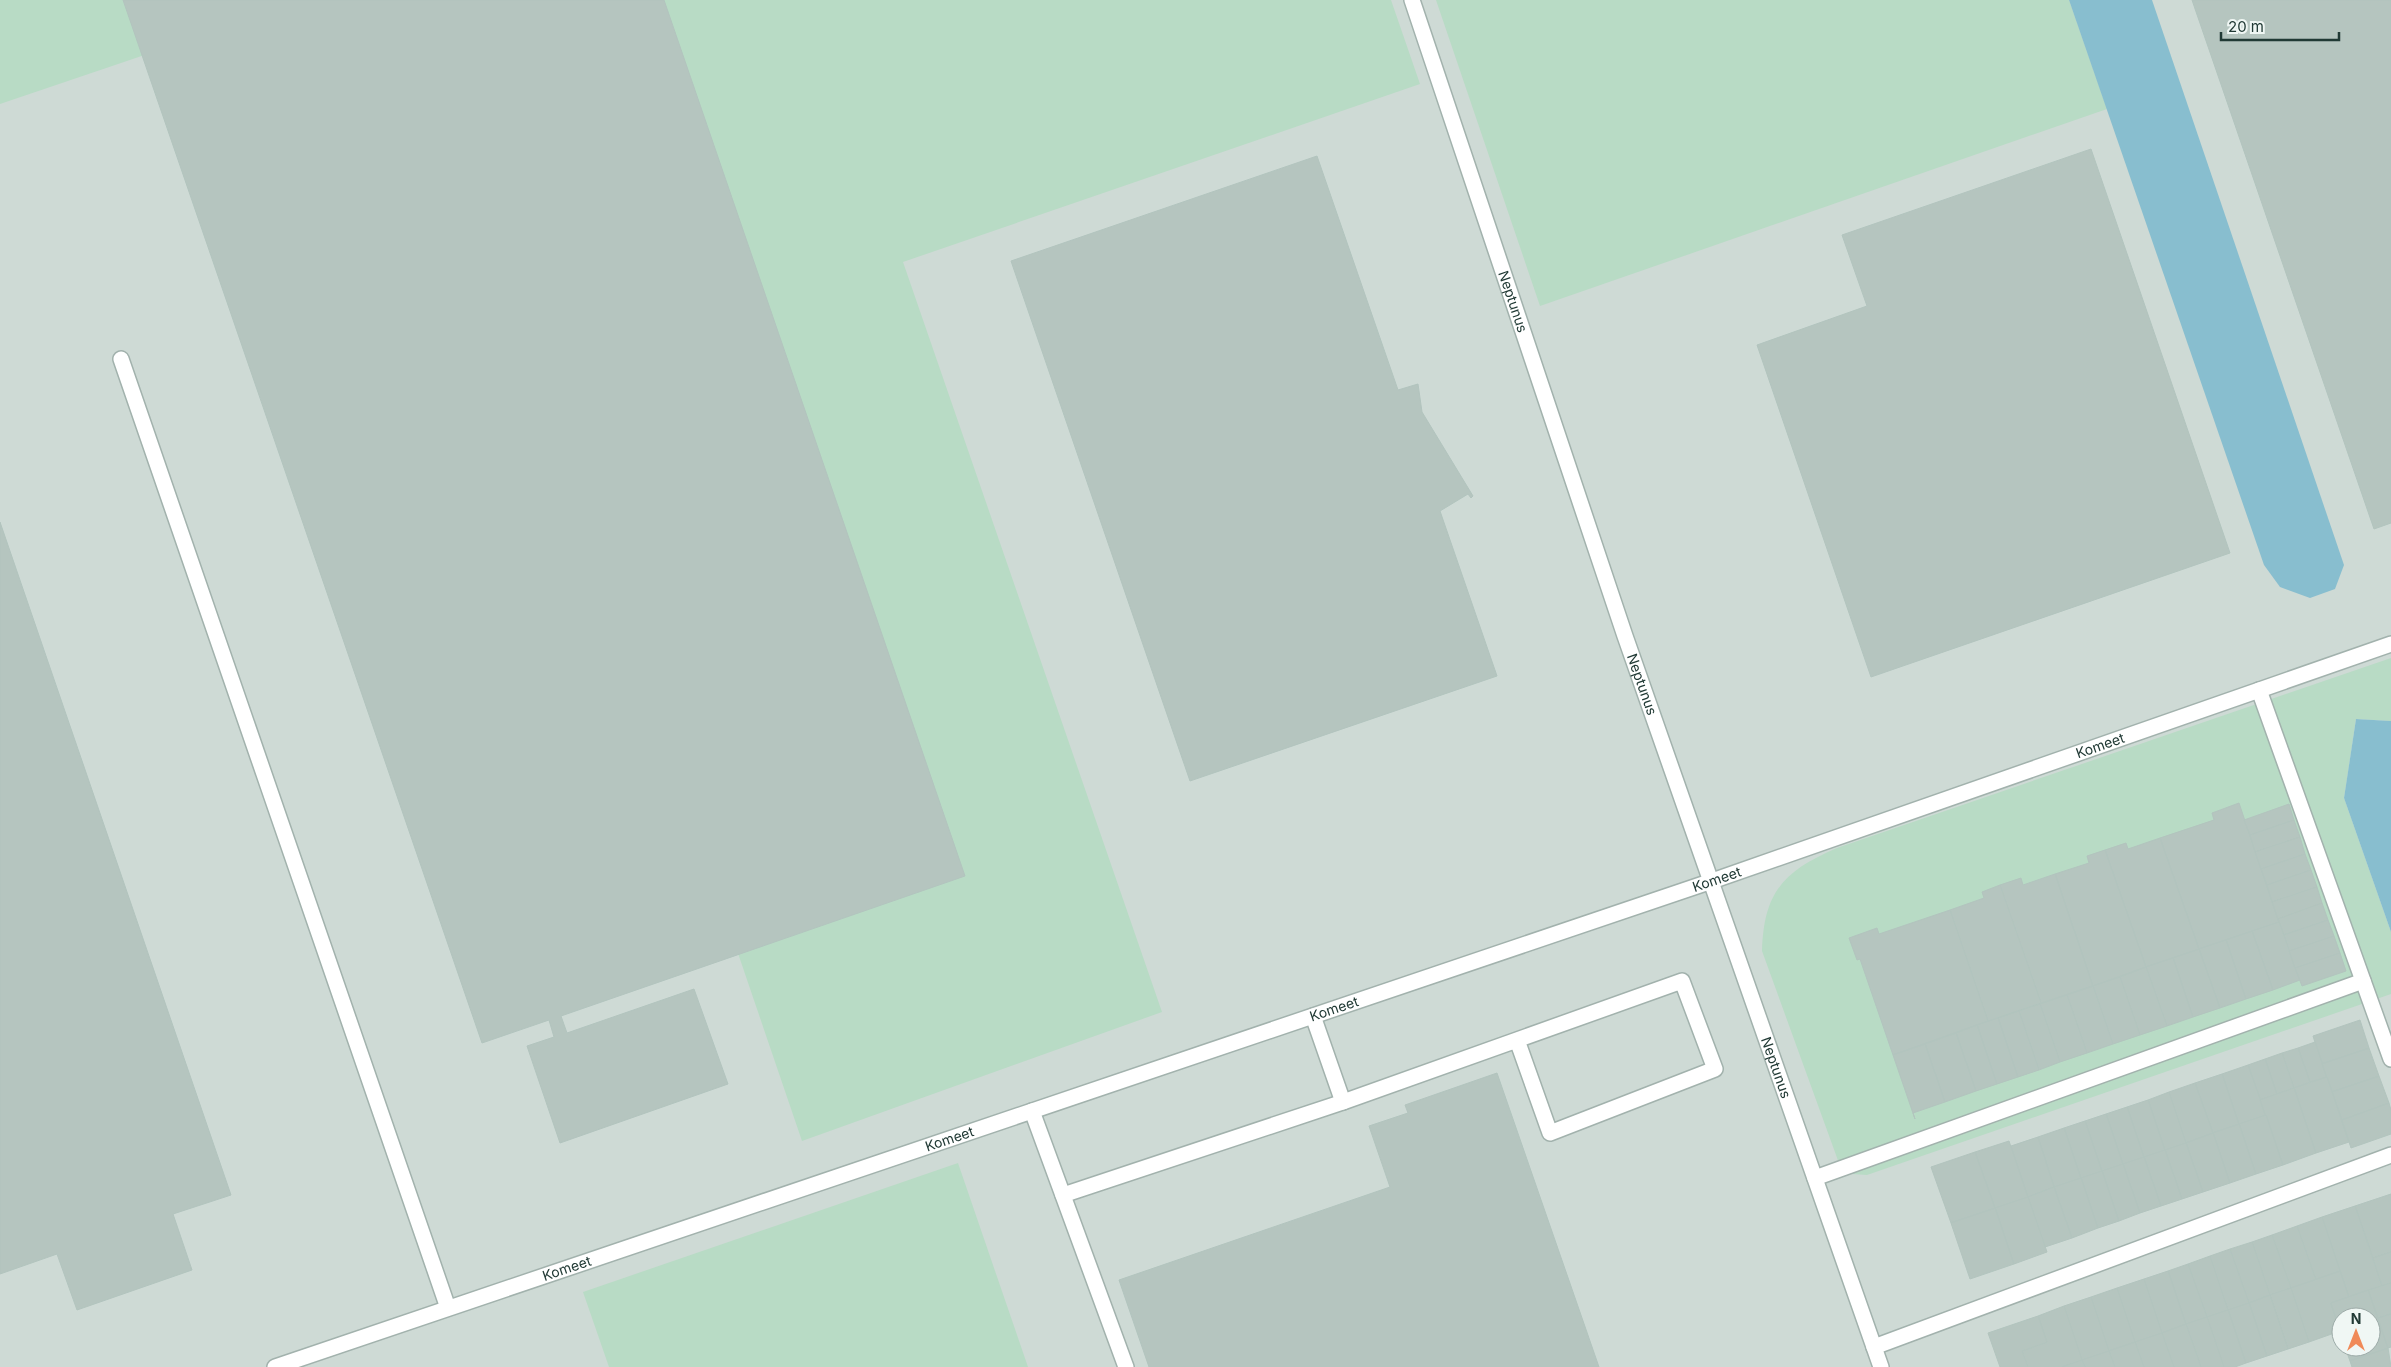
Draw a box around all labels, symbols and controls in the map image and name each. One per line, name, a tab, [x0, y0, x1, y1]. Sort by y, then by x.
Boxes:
scale bar	[2221, 10, 2338, 42]
text: 20 m	[2228, 17, 2264, 36]
street label: Neptunus	[1495, 268, 1532, 334]
street label: Neptunus	[1624, 651, 1661, 717]
street label: Komeet	[2073, 729, 2127, 761]
street label: Komeet	[1690, 862, 1744, 895]
street label: Komeet	[1307, 992, 1361, 1024]
street label: Neptunus	[1758, 1034, 1795, 1100]
street label: Komeet	[923, 1122, 976, 1155]
street label: Komeet	[540, 1252, 594, 1284]
north arrow	[2331, 1307, 2381, 1357]
text: N	[2351, 1310, 2361, 1327]

